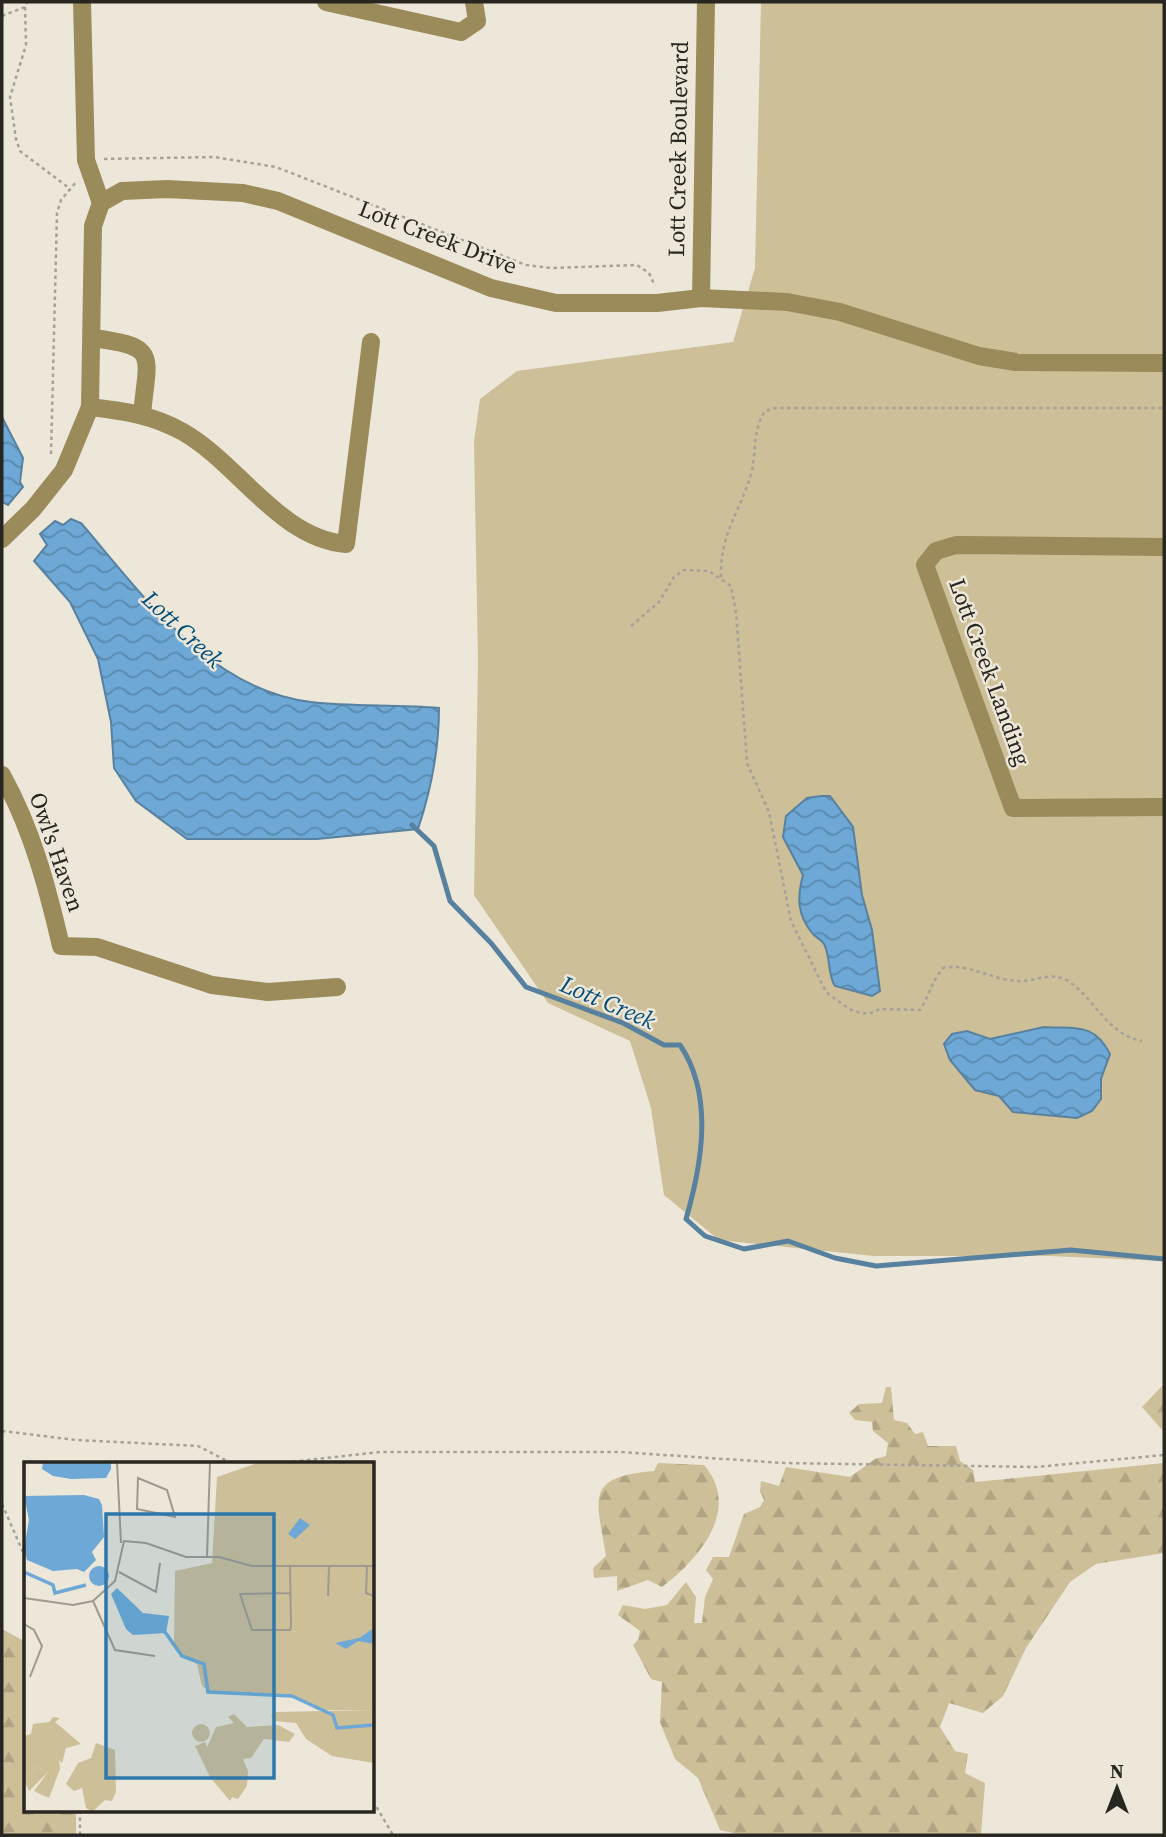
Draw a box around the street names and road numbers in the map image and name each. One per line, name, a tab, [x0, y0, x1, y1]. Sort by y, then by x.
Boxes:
street label: Lott Creek Boulevard	[660, 41, 696, 257]
street label: Lott Creek Drive	[354, 192, 522, 282]
street label: Lott Creek Landing	[941, 574, 1039, 770]
street label: Owl's Haven	[22, 788, 92, 916]

